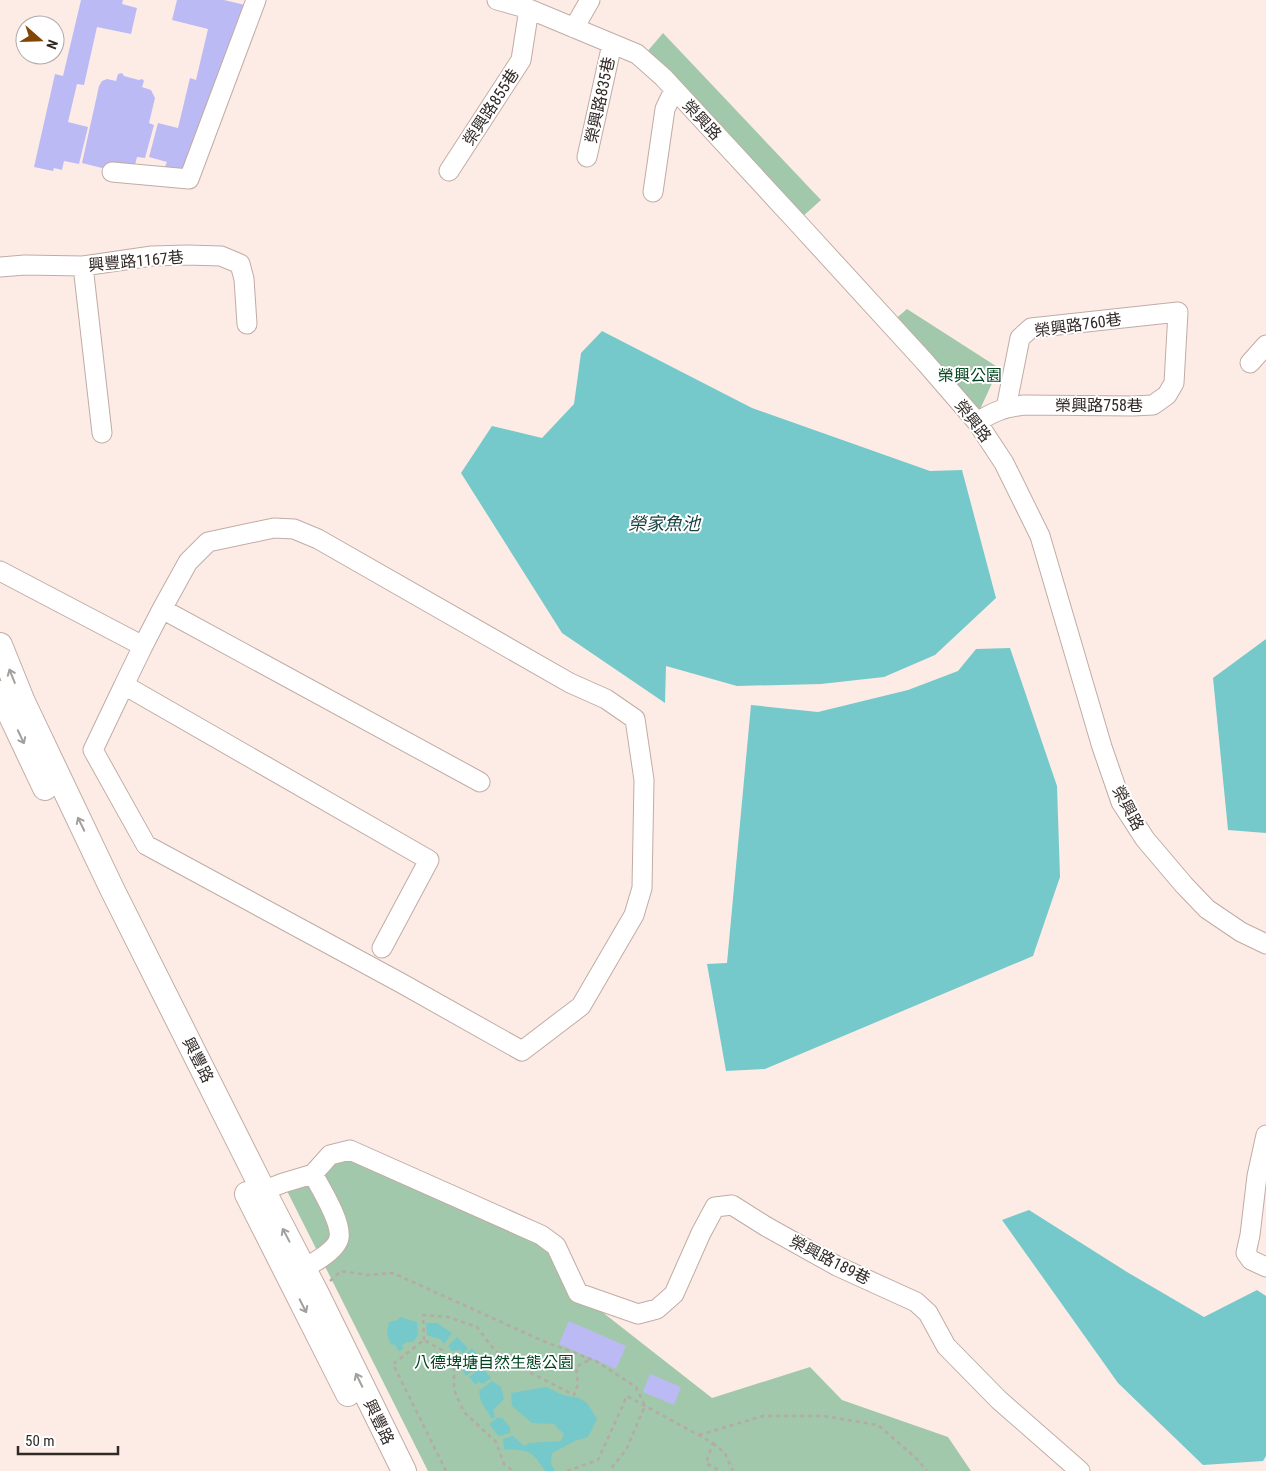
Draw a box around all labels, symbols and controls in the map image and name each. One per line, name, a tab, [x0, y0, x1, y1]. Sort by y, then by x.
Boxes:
north arrow	[15, 15, 65, 65]
text: N	[43, 38, 61, 51]
street label: 榮興路835巷	[582, 55, 618, 145]
street label: 榮興路855巷	[459, 65, 523, 149]
street label: 榮興路	[679, 96, 725, 144]
street label: 興豐路1167巷	[88, 247, 184, 275]
street label: 榮興路760巷	[1033, 309, 1123, 341]
park label: 榮興公園	[938, 366, 1002, 385]
street label: 榮興路	[951, 396, 995, 446]
street label: 榮興路758巷	[1055, 396, 1143, 415]
water label: 榮家魚池	[628, 513, 702, 534]
one-way arrow	[7, 669, 17, 684]
one-way arrow	[17, 729, 26, 744]
street label: 榮興路	[1108, 782, 1148, 834]
one-way arrow	[75, 816, 85, 831]
street label: 興豐路	[179, 1034, 217, 1086]
one-way arrow	[281, 1228, 290, 1243]
street label: 榮興路189巷	[787, 1232, 873, 1288]
one-way arrow	[298, 1298, 308, 1313]
park label: 八德埤塘自然生態公園	[414, 1353, 574, 1372]
one-way arrow	[354, 1373, 364, 1388]
street label: 興豐路	[360, 1396, 398, 1448]
scale bar	[18, 1424, 118, 1456]
text: 50 m	[25, 1432, 55, 1450]

